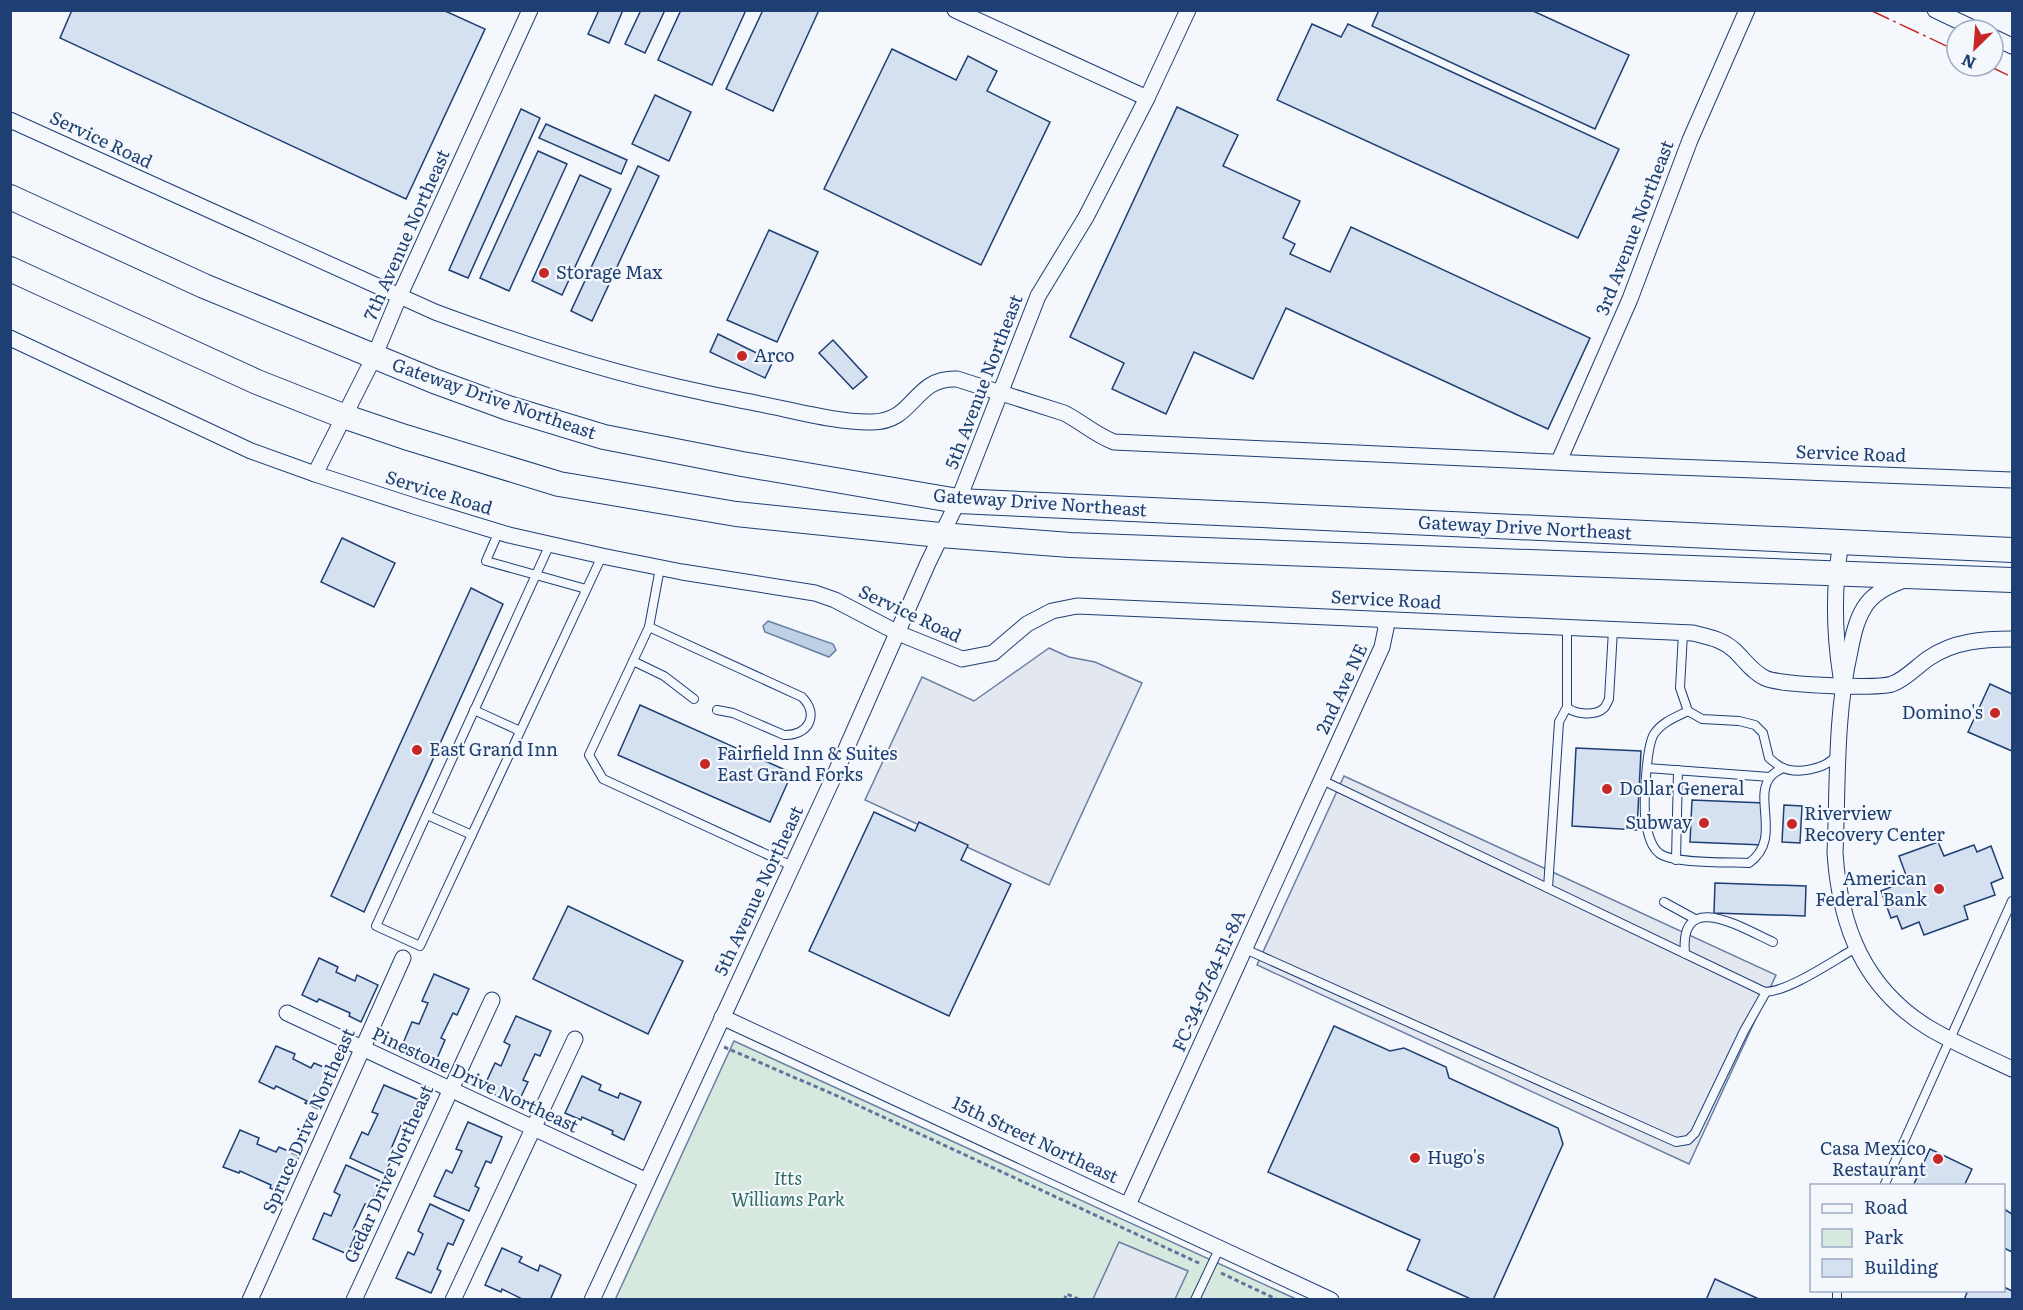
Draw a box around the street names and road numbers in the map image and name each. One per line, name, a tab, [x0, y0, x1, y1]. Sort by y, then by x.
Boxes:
street label: Service Road	[46, 103, 157, 174]
street label: 3rd Avenue Northeast	[1588, 135, 1680, 319]
street label: 7th Avenue Northeast	[356, 144, 456, 324]
street label: 5th Avenue Northeast	[937, 290, 1029, 473]
street label: Gateway Drive Northeast	[389, 350, 601, 445]
street label: Service Road	[1795, 437, 1907, 468]
street label: Service Road	[383, 462, 496, 521]
street label: Gateway Drive Northeast	[932, 481, 1149, 522]
street label: Gateway Drive Northeast	[1417, 507, 1633, 546]
street label: Service Road	[855, 577, 966, 648]
street label: Service Road	[1330, 582, 1442, 615]
street label: 2nd Ave NE	[1308, 639, 1373, 738]
street label: 5th Avenue Northeast	[706, 800, 809, 980]
street label: FC-34-97-64-E1-8A	[1164, 905, 1251, 1056]
street label: Pinestone Drive Northeast	[368, 1019, 584, 1139]
street label: Spruce Drive Northeast	[255, 1023, 361, 1217]
street label: Gedar Drive Northeast	[336, 1079, 439, 1267]
street label: 15th Street Northeast	[948, 1088, 1124, 1189]

